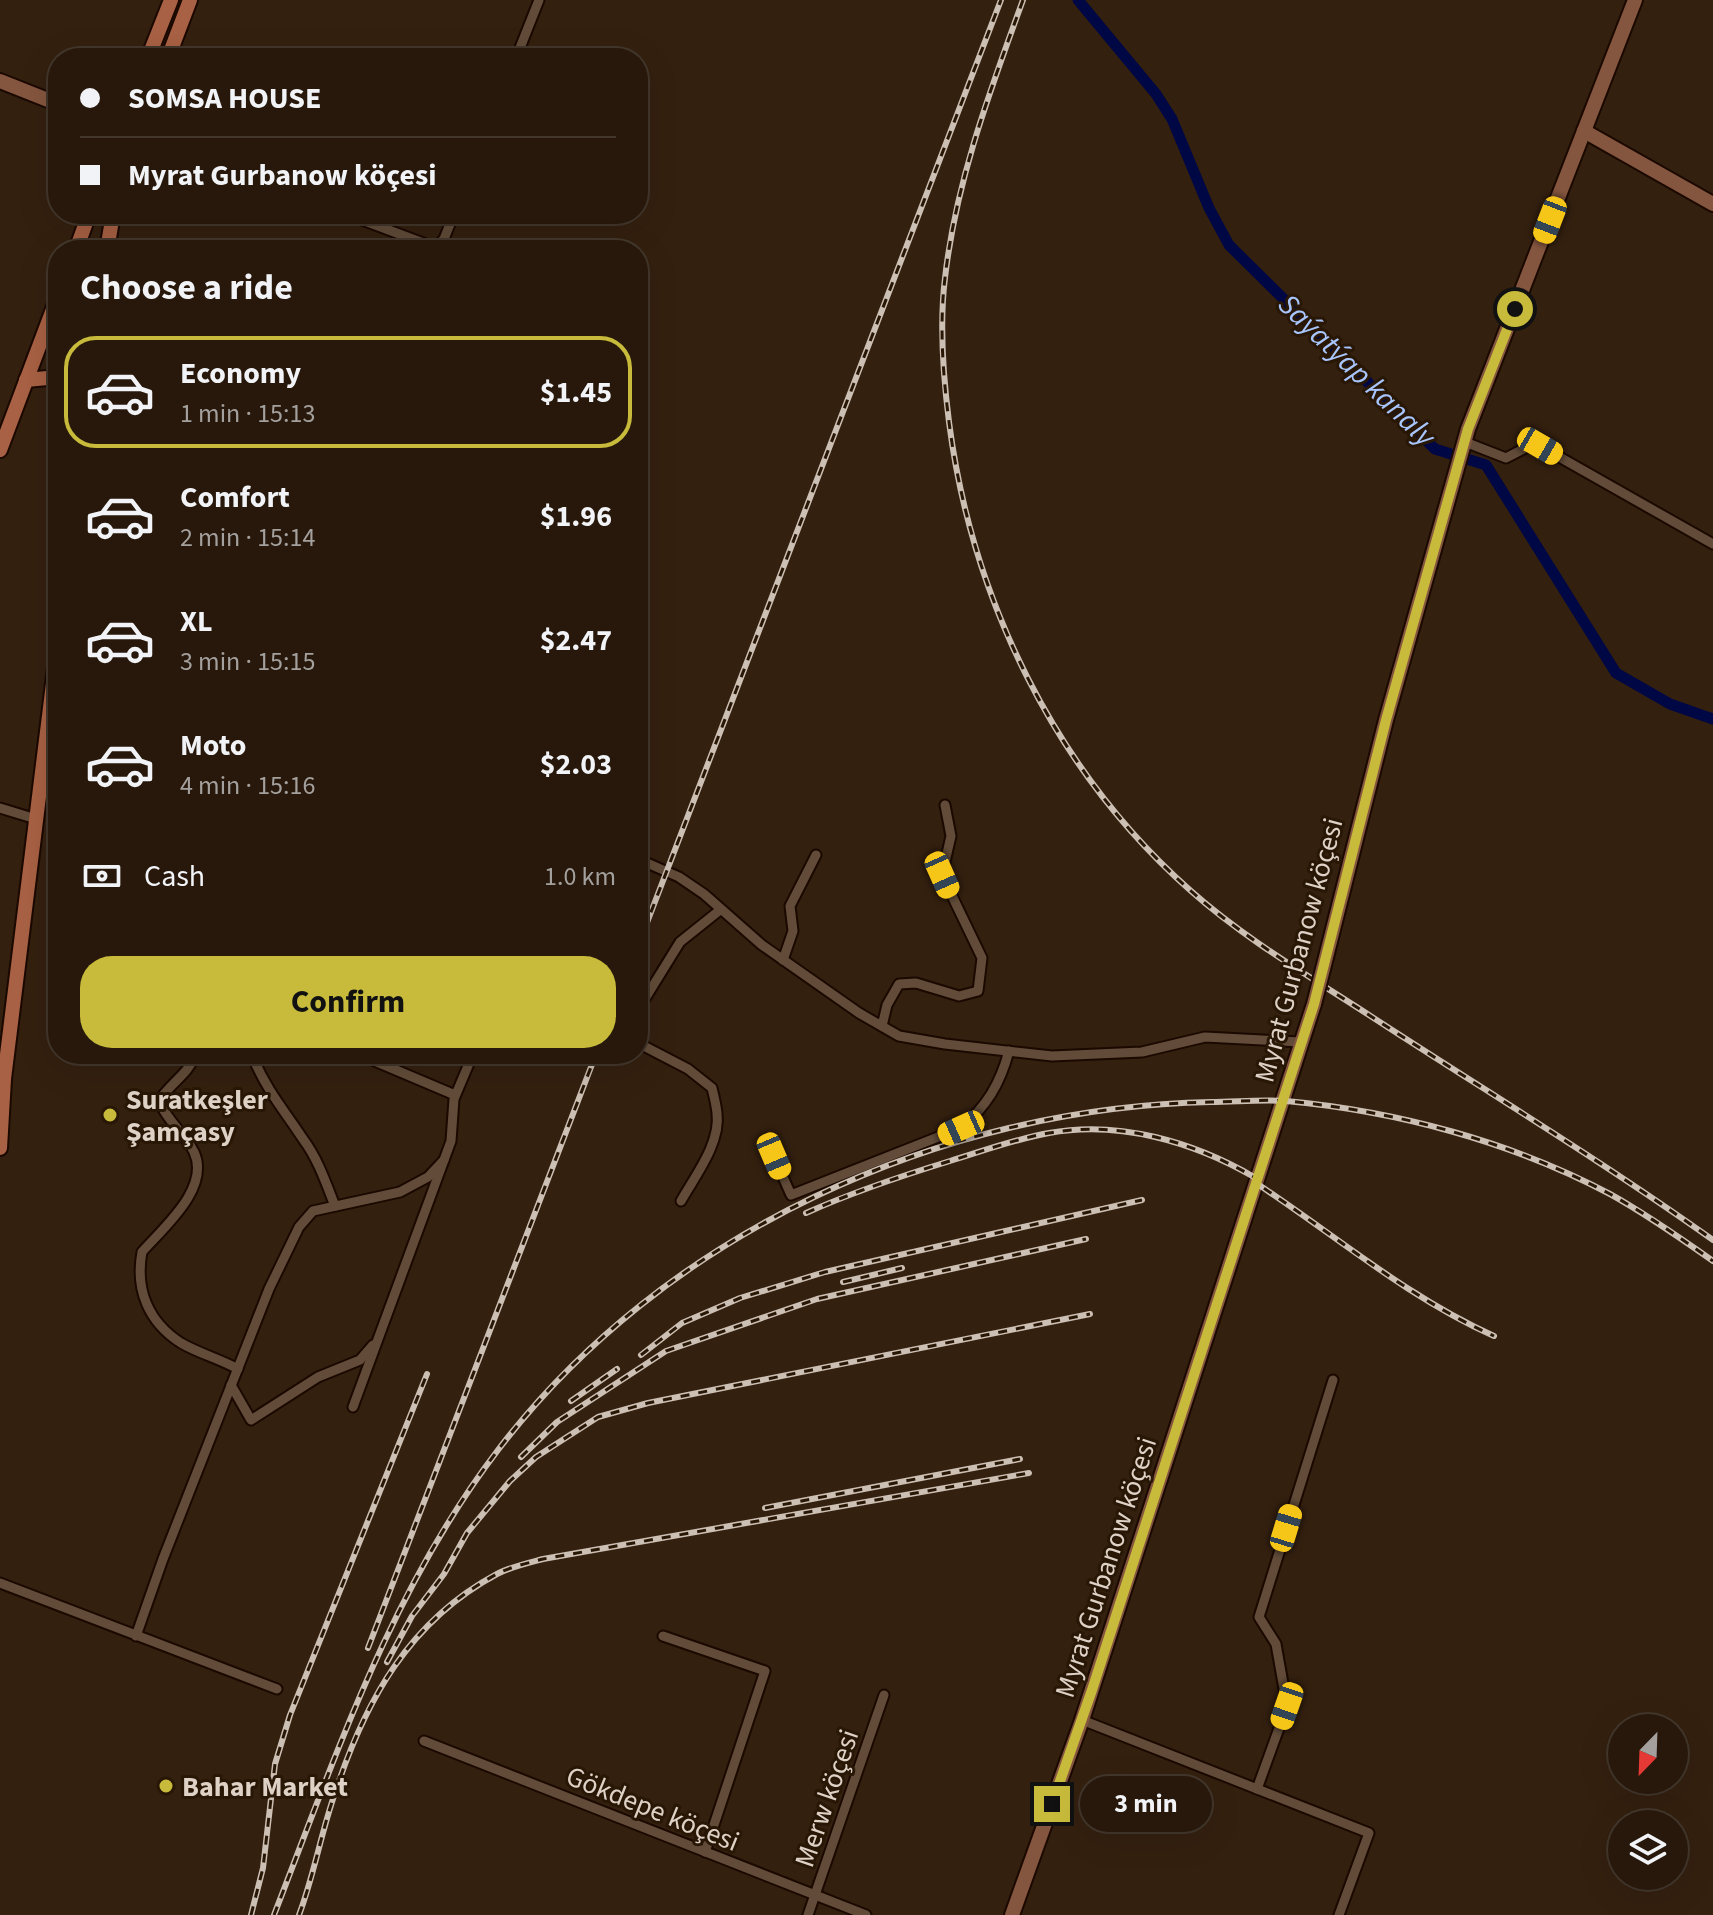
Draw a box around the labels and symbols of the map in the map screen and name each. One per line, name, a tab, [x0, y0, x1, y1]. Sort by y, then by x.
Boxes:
car	[1530, 193, 1570, 247]
water label: Saýatýap kanaly	[1268, 284, 1446, 458]
route start	[1497, 291, 1533, 327]
car	[1513, 424, 1567, 468]
street label: Myrat Gurbanow köçesi	[1244, 814, 1353, 1087]
car	[921, 848, 963, 902]
place label: Suratkeşler Şamçasy	[126, 1080, 269, 1152]
marker: Suratkeşler Şamçasy	[101, 1106, 119, 1124]
car	[934, 1107, 988, 1149]
car	[754, 1129, 794, 1183]
street label: Myrat Gurbanow köçesi	[1045, 1432, 1167, 1703]
car	[1268, 1502, 1304, 1554]
car	[1268, 1679, 1306, 1733]
north arrow	[1608, 1714, 1688, 1794]
street label: Merw köçesi	[785, 1724, 869, 1873]
street label: Gökdepe köçesi	[560, 1756, 745, 1862]
place label: Bahar Market	[182, 1767, 348, 1807]
callout: 3 min	[1080, 1776, 1212, 1832]
marker: Bahar Market	[157, 1777, 175, 1795]
route end	[1034, 1786, 1070, 1822]

